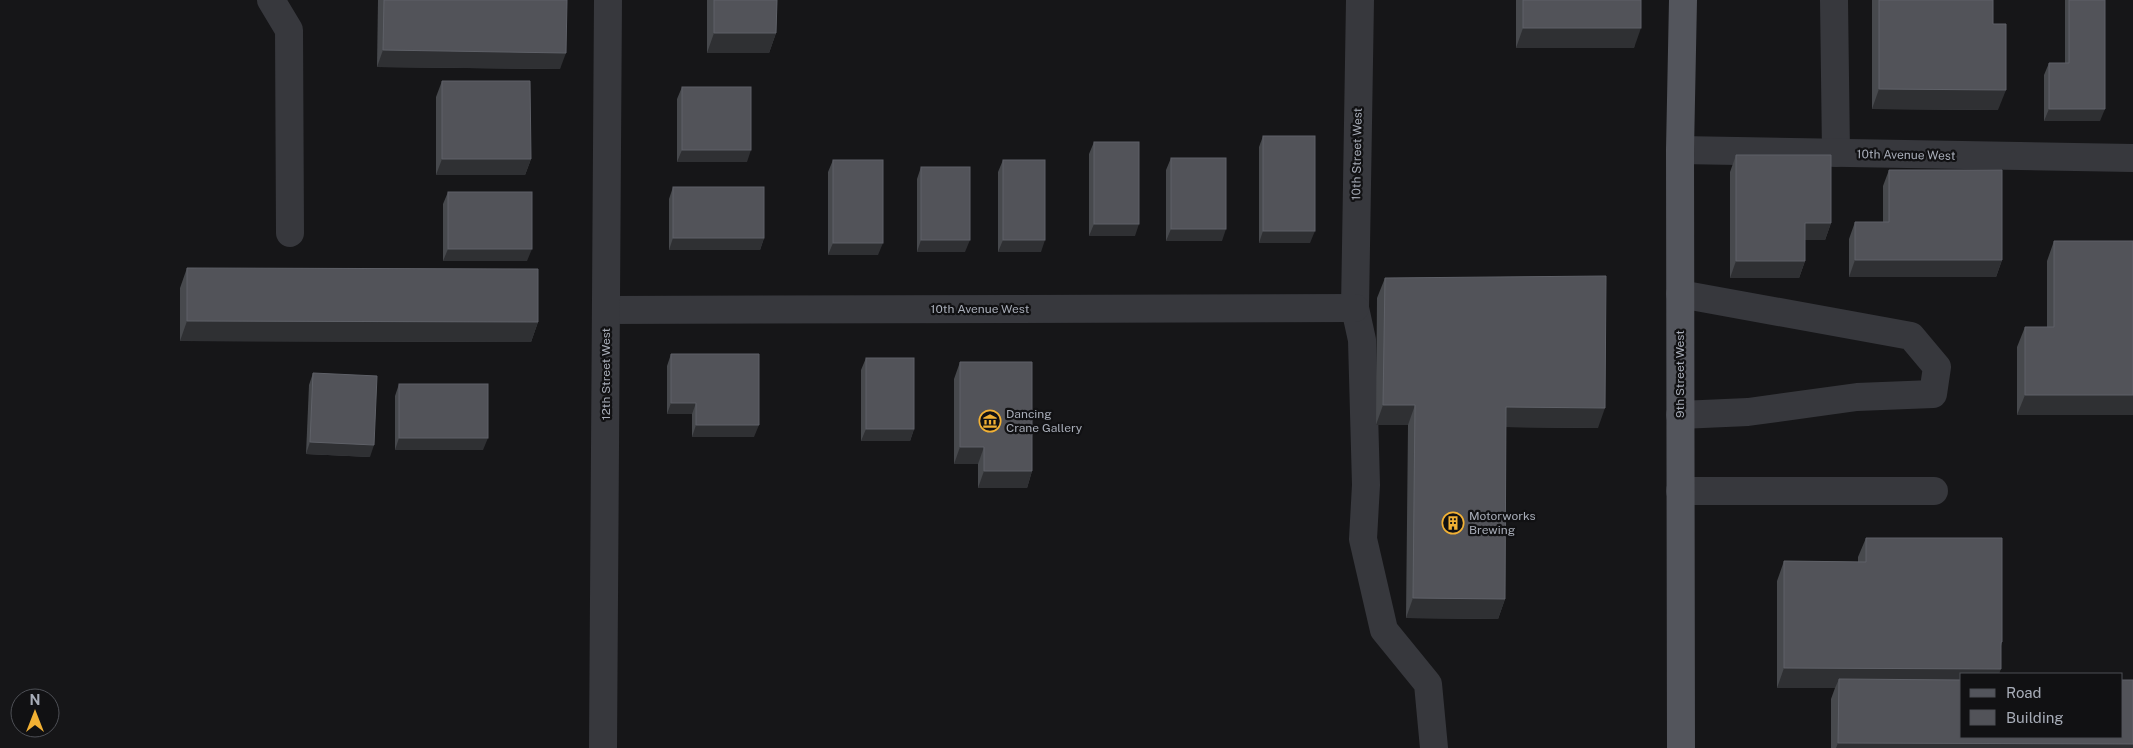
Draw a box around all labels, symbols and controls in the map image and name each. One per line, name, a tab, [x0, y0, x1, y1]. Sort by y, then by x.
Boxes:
street label: 10th Street West	[1349, 107, 1365, 200]
street label: 10th Avenue West	[1857, 147, 1956, 163]
street label: 10th Avenue West	[931, 302, 1030, 316]
street label: 12th Street West	[599, 327, 613, 420]
street label: 9th Street West	[1673, 330, 1687, 418]
place label: Dancing Crane Gallery	[1006, 407, 1083, 435]
museum icon: Dancing Crane Gallery	[978, 409, 1002, 433]
place label: Motorworks Brewing	[1469, 509, 1536, 537]
building icon: Motorworks Brewing	[1441, 511, 1465, 535]
legend	[1960, 673, 2123, 738]
text: Road	[2006, 684, 2042, 701]
north arrow	[10, 688, 60, 738]
text: N	[30, 692, 40, 708]
text: Building	[2006, 709, 2064, 726]

